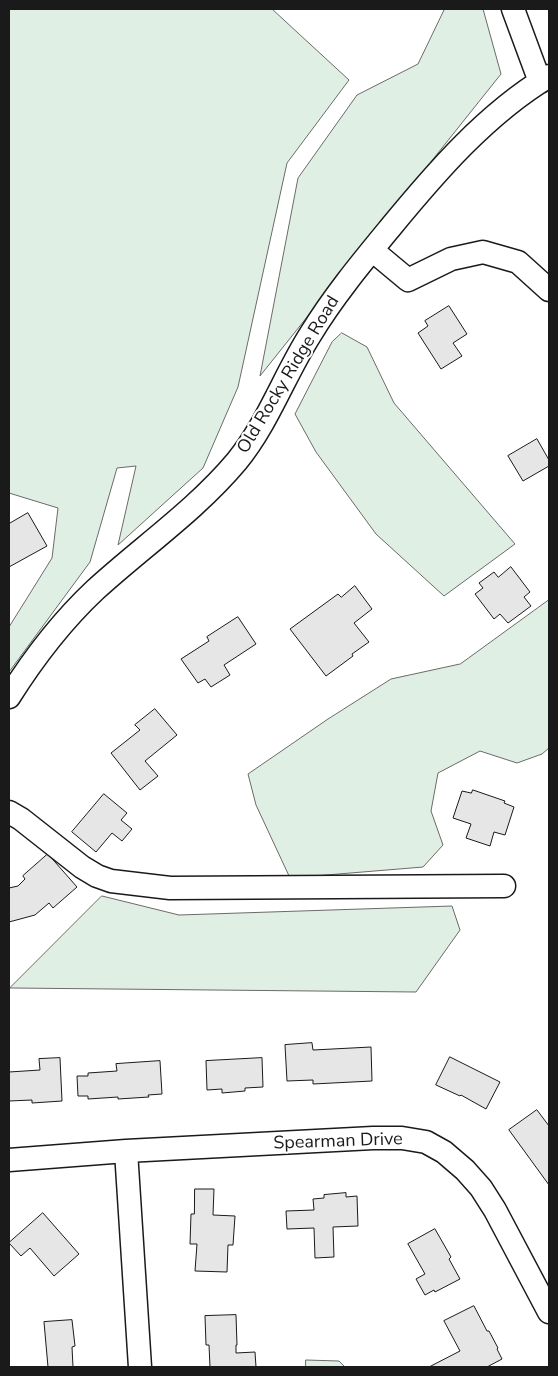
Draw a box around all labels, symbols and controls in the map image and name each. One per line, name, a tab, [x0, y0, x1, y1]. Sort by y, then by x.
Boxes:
street label: Old Rocky Ridge Road	[233, 292, 345, 458]
street label: Spearman Drive	[273, 1129, 403, 1155]

